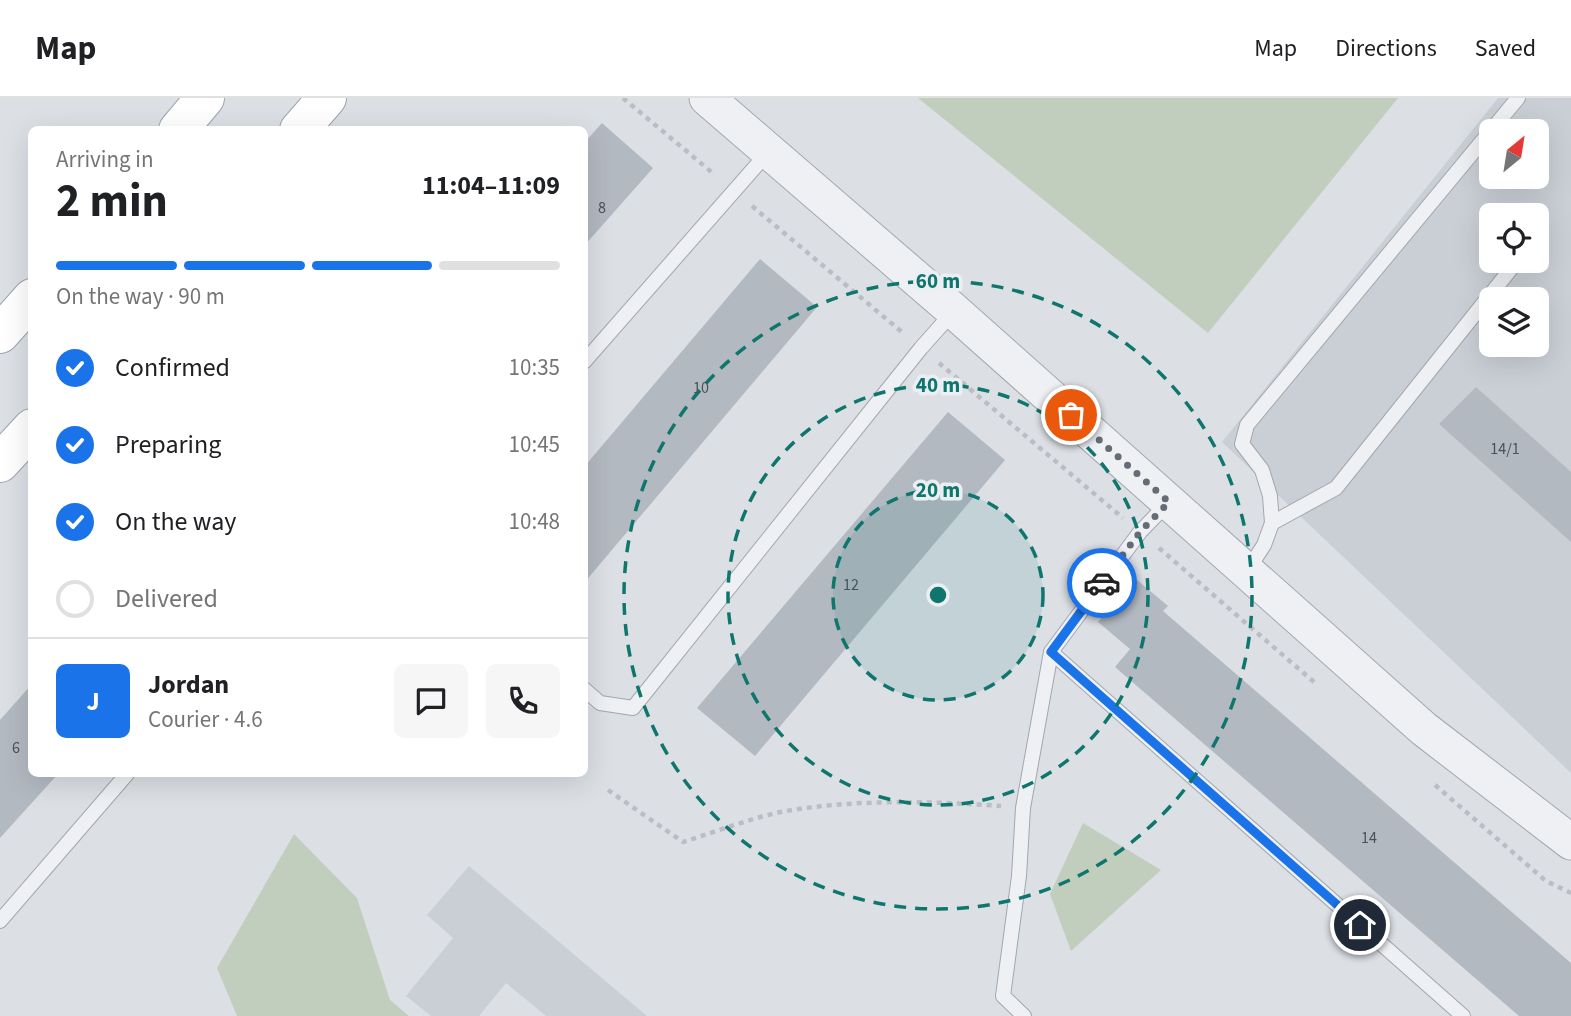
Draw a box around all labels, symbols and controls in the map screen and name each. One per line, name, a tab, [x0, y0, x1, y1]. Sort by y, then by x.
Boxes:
text: Map	[35, 25, 96, 72]
text: Map	[1254, 31, 1297, 66]
text: Directions	[1335, 31, 1437, 66]
text: Saved	[1475, 31, 1536, 66]
north arrow	[1479, 119, 1549, 189]
map controls	[1479, 119, 1549, 357]
text: Arriving in	[56, 143, 154, 176]
text: 11:04–11:09	[422, 167, 560, 204]
text: 2 min	[56, 169, 168, 234]
house number: 8	[598, 197, 606, 219]
button: locate	[1479, 203, 1549, 273]
text: 60 m	[916, 266, 960, 296]
text: On the way · 90 m	[56, 280, 225, 313]
button: layers	[1479, 287, 1549, 357]
icon: check	[56, 349, 94, 387]
text: Confirmed	[115, 349, 230, 386]
text: 10:35	[509, 351, 560, 384]
text: 40 m	[916, 370, 960, 400]
house number: 10	[693, 377, 709, 399]
pin	[1041, 385, 1101, 445]
icon: bag	[1052, 396, 1090, 434]
icon: check	[56, 426, 94, 464]
text: Preparing	[115, 426, 221, 463]
text: 10:45	[509, 428, 560, 461]
house number: 14/1	[1490, 438, 1520, 460]
text: 20 m	[916, 475, 960, 505]
icon: check	[56, 503, 94, 541]
text: On the way	[115, 503, 236, 540]
text: 10:48	[509, 505, 560, 538]
courier	[1067, 548, 1137, 618]
icon: car	[1083, 564, 1121, 602]
house number: 12	[843, 574, 859, 596]
text: Delivered	[115, 580, 218, 617]
centre of rings	[926, 583, 950, 607]
button: chat	[394, 664, 468, 738]
button: phone	[486, 664, 560, 738]
text: Jordan	[148, 666, 229, 703]
text: J	[86, 683, 100, 720]
text: Courier · 4.6	[148, 703, 263, 736]
house number: 6	[12, 737, 20, 759]
house number: 14	[1361, 827, 1377, 849]
pin	[1330, 895, 1390, 955]
icon: home	[1341, 906, 1379, 944]

